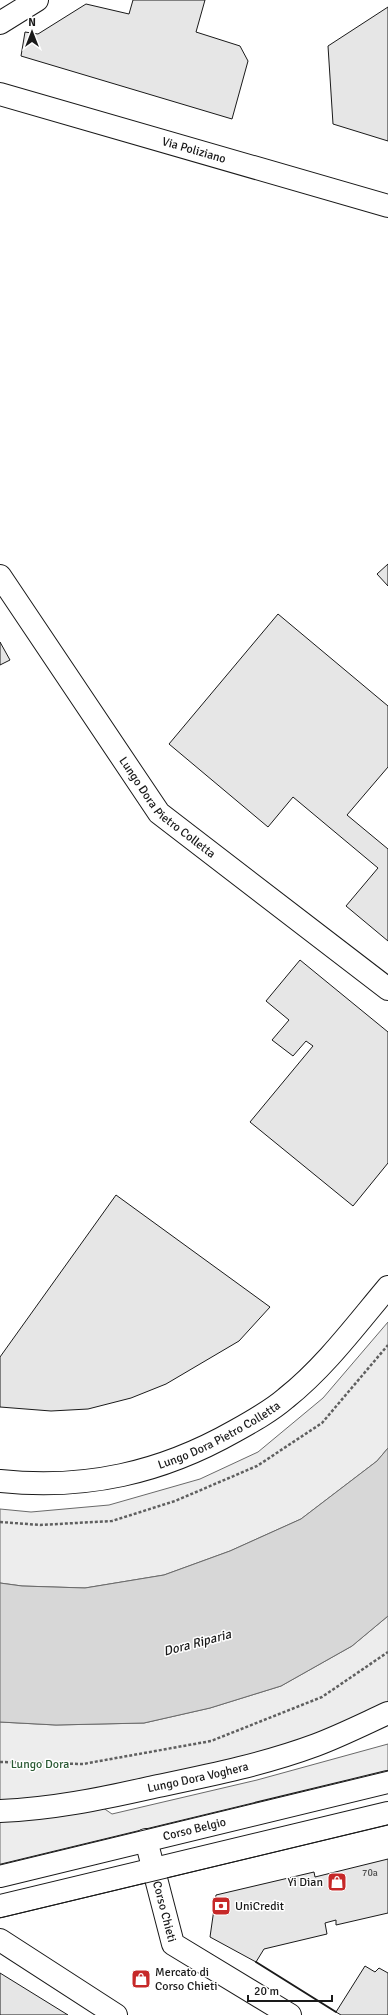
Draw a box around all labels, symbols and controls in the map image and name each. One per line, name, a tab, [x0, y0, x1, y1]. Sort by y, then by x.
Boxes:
north arrow	[12, 12, 52, 52]
text: N	[28, 16, 36, 29]
street label: Via Poliziano	[160, 134, 228, 167]
street label: Lungo Dora Pietro Colletta	[115, 754, 218, 862]
street label: Lungo Dora Pietro Colletta	[156, 1398, 283, 1473]
water label: Dora Riparia	[162, 1626, 233, 1660]
park label: Lungo Dora	[11, 1757, 69, 1772]
street label: Lungo Dora Voghera	[146, 1759, 250, 1796]
street label: Corso Belgio	[161, 1815, 228, 1844]
house number: 70a	[362, 1867, 378, 1879]
shop icon: Yi Dian	[326, 1871, 348, 1893]
place label: Yi Dian	[287, 1875, 323, 1890]
street label: Corso Chieti	[149, 1880, 179, 1944]
bank icon: UniCredit	[210, 1895, 232, 1917]
place label: UniCredit	[235, 1899, 284, 1914]
place label: Mercato di Corso Chieti	[155, 1965, 218, 1994]
shop icon: Mercato di Corso Chieti	[130, 1968, 152, 1990]
scale bar	[248, 1977, 332, 2003]
text: 20 m	[254, 1984, 279, 1999]

